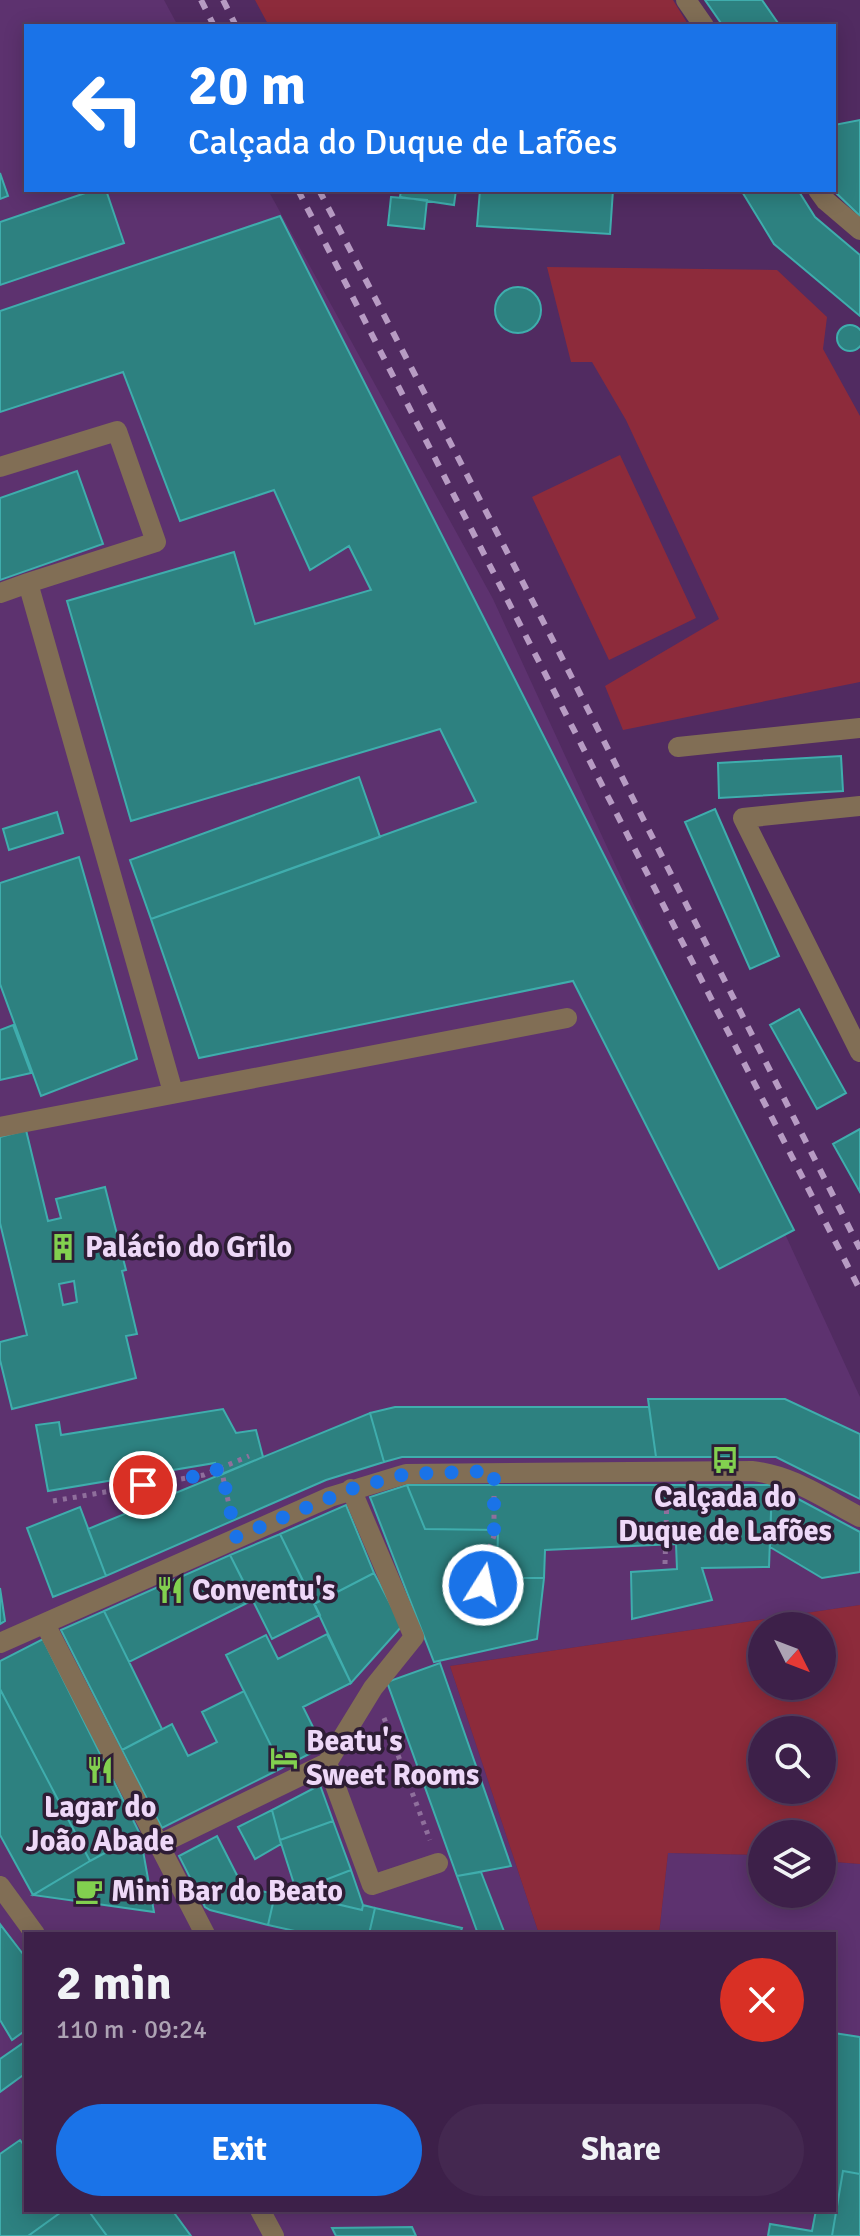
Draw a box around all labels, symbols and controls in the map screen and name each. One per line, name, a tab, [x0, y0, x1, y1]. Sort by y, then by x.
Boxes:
text: 20 m	[188, 51, 306, 120]
icon: left	[56, 56, 160, 160]
text: Calçada do Duque de Lafões	[188, 120, 618, 165]
place label: Palácio do Grilo	[85, 1229, 292, 1266]
building icon: Palácio do Grilo	[48, 1232, 78, 1262]
bus stop icon: Calçada do Duque de Lafões	[710, 1445, 740, 1475]
pin	[109, 1451, 177, 1519]
icon: arrive	[121, 1463, 165, 1507]
place label: Calçada do Duque de Lafões	[618, 1479, 832, 1550]
position arrow	[441, 1543, 525, 1627]
place label: Conventu's	[192, 1572, 335, 1609]
restaurant icon: Conventu's	[155, 1575, 185, 1605]
north arrow	[748, 1612, 836, 1700]
map controls	[748, 1612, 836, 1908]
button: search	[748, 1716, 836, 1804]
place label: Beatu's Sweet Rooms	[306, 1723, 479, 1794]
hotel icon: Beatu's Sweet Rooms	[269, 1743, 299, 1773]
restaurant icon: Lagar do João Abade	[85, 1755, 115, 1785]
place label: Lagar do João Abade	[26, 1789, 174, 1860]
button: layers	[748, 1820, 836, 1908]
place label: Mini Bar do Beato	[111, 1873, 343, 1910]
cafe icon: Mini Bar do Beato	[74, 1876, 104, 1906]
text: 2 min	[56, 1954, 172, 2013]
button: close	[720, 1958, 804, 2042]
text: 110 m · 09:24	[56, 2014, 207, 2046]
button: Exit	[56, 2104, 422, 2196]
button: Share	[438, 2104, 804, 2196]

